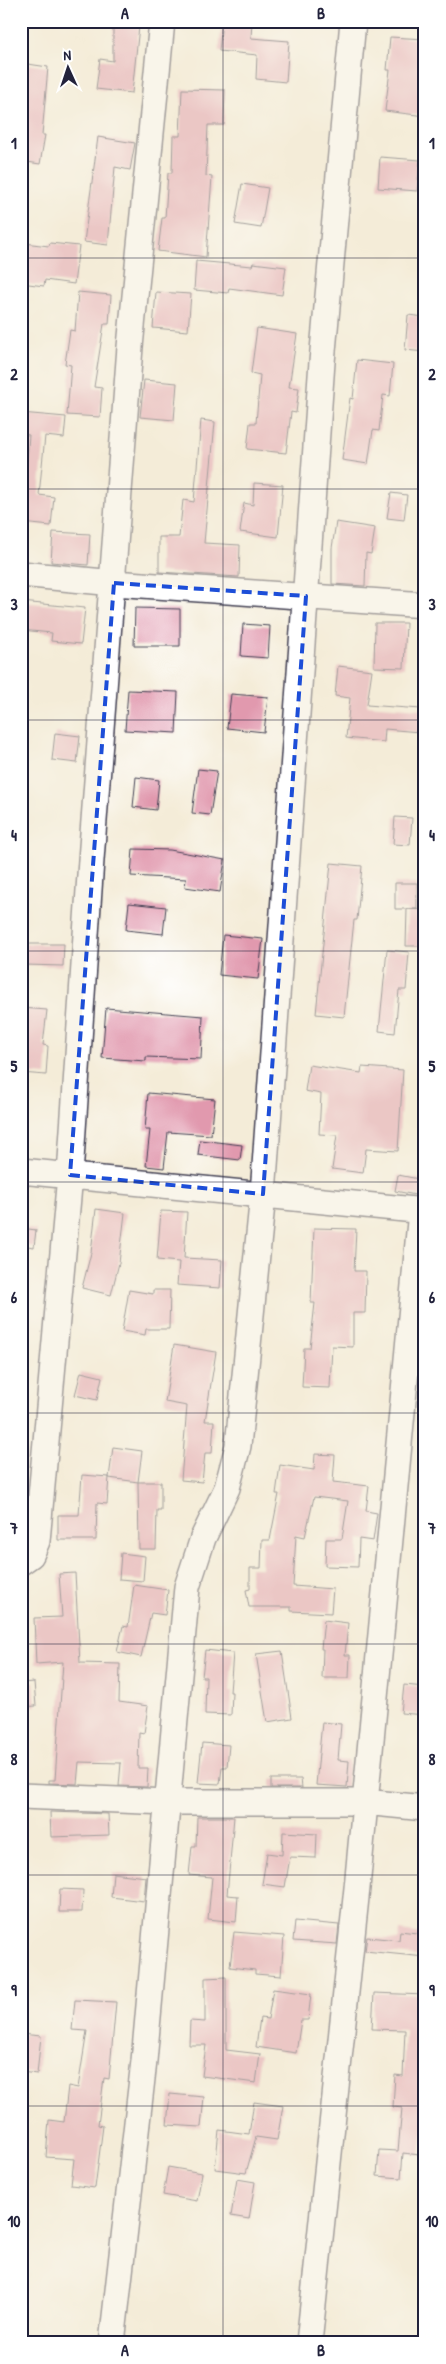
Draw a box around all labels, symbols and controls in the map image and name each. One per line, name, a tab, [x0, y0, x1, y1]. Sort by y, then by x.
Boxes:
text: A	[121, 2, 129, 24]
text: B	[317, 2, 325, 24]
north arrow	[42, 42, 92, 92]
text: N	[63, 45, 72, 64]
text: 1	[11, 132, 17, 154]
text: 1	[429, 132, 435, 154]
text: 2	[10, 363, 18, 385]
text: 2	[428, 363, 436, 385]
text: 3	[10, 593, 18, 615]
text: 3	[428, 593, 436, 615]
text: 4	[11, 824, 17, 846]
text: 4	[429, 824, 435, 846]
text: 5	[11, 1055, 18, 1077]
text: 5	[429, 1055, 436, 1077]
text: 6	[11, 1286, 18, 1308]
text: 6	[429, 1286, 436, 1308]
text: 7	[9, 1517, 18, 1539]
text: 7	[427, 1517, 436, 1539]
text: 8	[11, 1748, 18, 1770]
text: 8	[429, 1748, 436, 1770]
text: 9	[11, 1979, 17, 2001]
text: 9	[429, 1979, 435, 2001]
text: 10	[8, 2210, 20, 2232]
text: 10	[426, 2210, 438, 2232]
text: A	[121, 2339, 129, 2361]
text: B	[317, 2339, 325, 2361]

